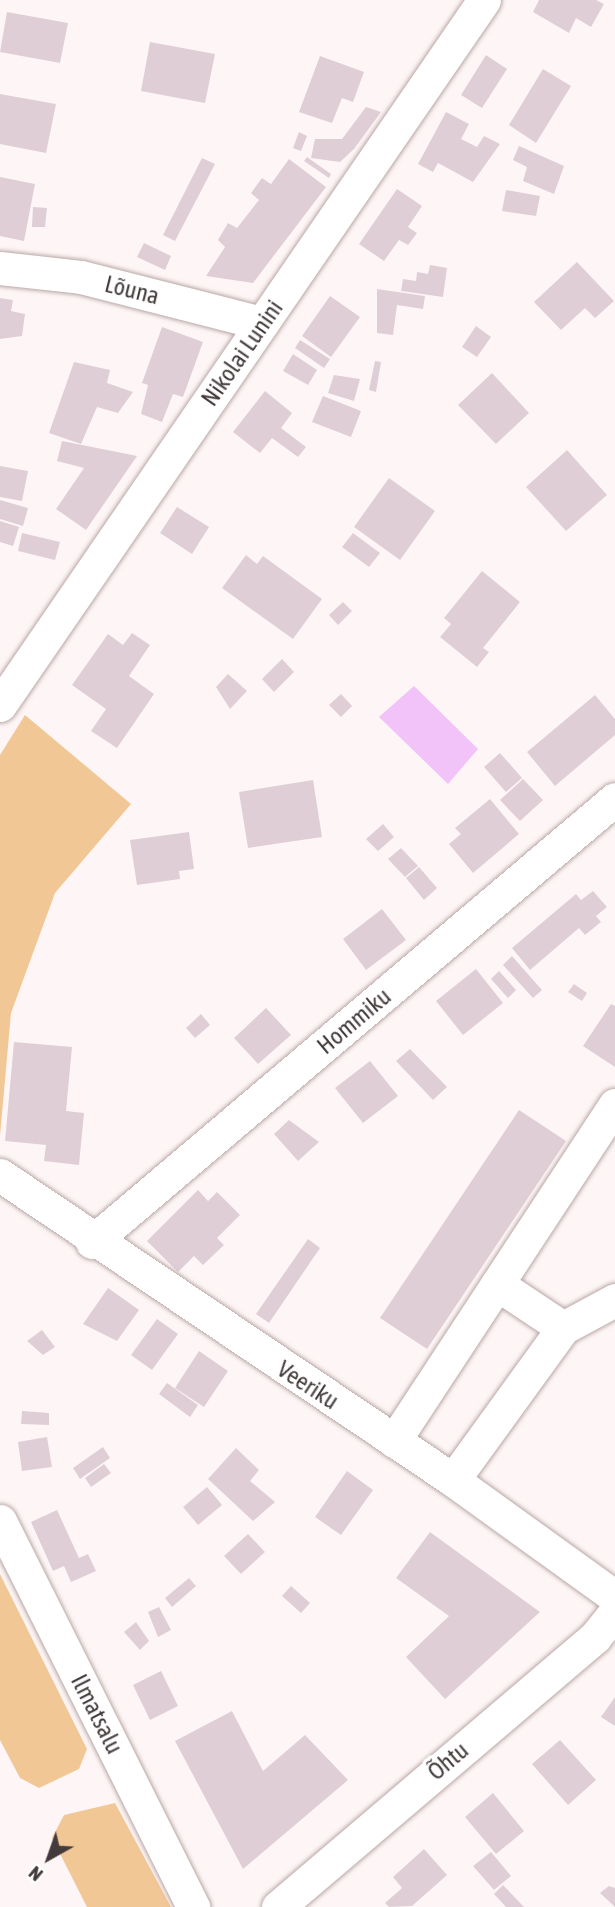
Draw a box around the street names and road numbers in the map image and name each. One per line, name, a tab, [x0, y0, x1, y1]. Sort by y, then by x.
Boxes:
street label: Lõuna	[102, 269, 162, 311]
street label: Nikolai Lunini	[195, 295, 289, 411]
street label: Hommiku	[311, 982, 397, 1060]
street label: Veeriku	[272, 1355, 344, 1415]
street label: Ilmatsalu	[65, 1669, 129, 1759]
street label: Õhtu	[422, 1736, 474, 1786]

